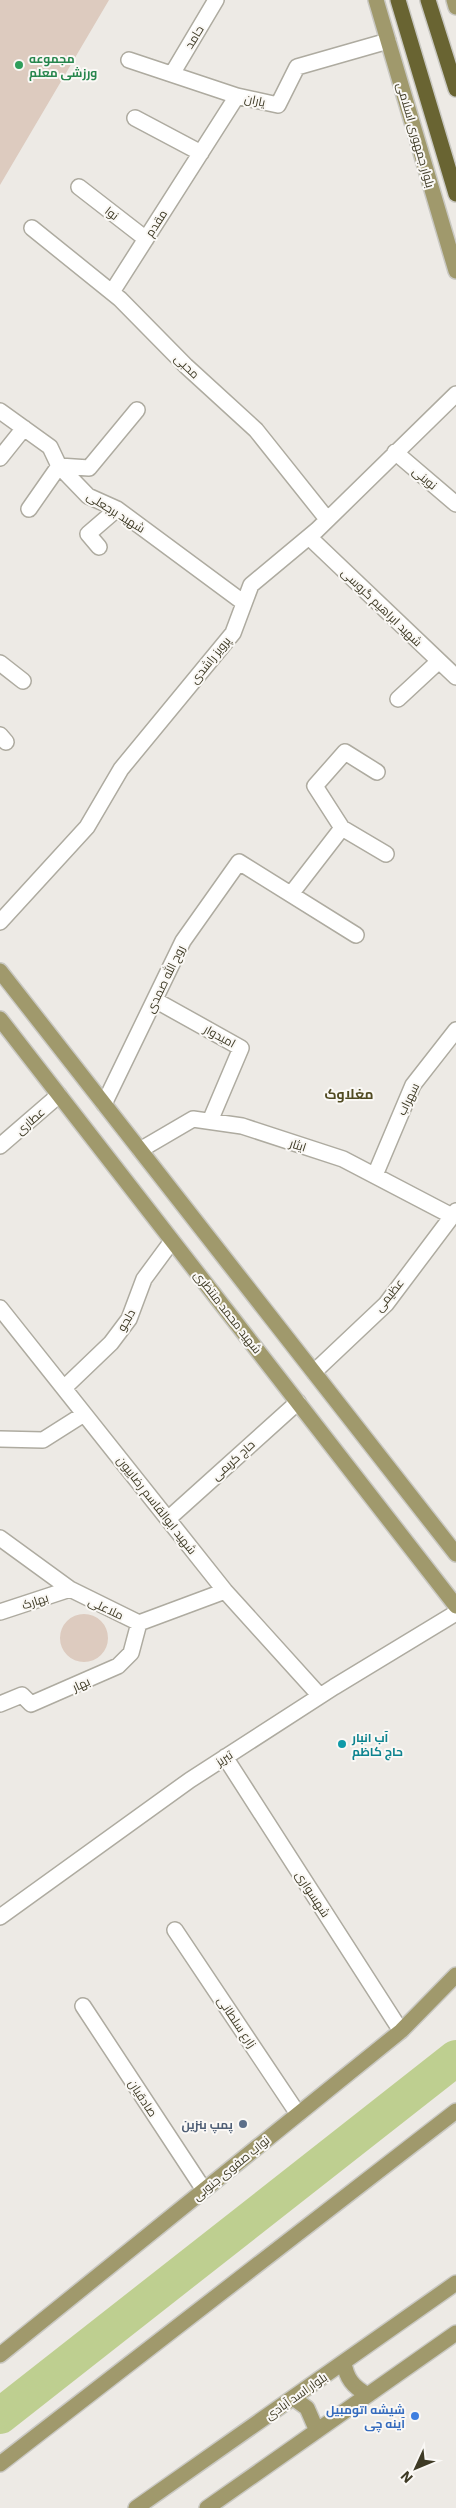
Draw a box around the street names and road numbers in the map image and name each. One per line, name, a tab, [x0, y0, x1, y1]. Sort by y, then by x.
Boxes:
street label: حامد	[181, 23, 207, 51]
street label: بلوار جمهوری اسلامی	[394, 81, 438, 189]
street label: یاران	[243, 90, 268, 110]
street label: نوا	[102, 203, 122, 223]
street label: مقدم	[142, 207, 171, 240]
street label: محبی	[171, 351, 203, 381]
street label: نوینی	[410, 463, 440, 493]
street label: شهید برجعلی	[84, 488, 148, 536]
street label: شهید ابراهیم گروسی	[338, 565, 426, 650]
street label: پرویز راشدی	[186, 633, 236, 688]
street label: روح الله صمدی	[142, 943, 189, 1016]
street label: امیدوار	[201, 1021, 238, 1051]
street label: سهراب	[394, 1080, 422, 1118]
street label: عطاری	[12, 1104, 48, 1138]
street label: ایثار	[287, 1135, 308, 1155]
street label: شهید محمد منتظری	[191, 1268, 265, 1356]
street label: عظیمی	[371, 1275, 407, 1315]
street label: دلجو	[114, 1306, 138, 1334]
street label: حاج کریمی	[208, 1437, 258, 1484]
street label: شهید ابوالقاسم رضاییون	[113, 1453, 200, 1558]
street label: بهارک	[20, 1590, 50, 1612]
street label: ملاعلی	[86, 1593, 126, 1623]
street label: بهار	[69, 1674, 92, 1695]
street label: تبریز	[212, 1747, 236, 1770]
street label: شهسواری	[292, 1868, 334, 1920]
street label: زارع سلطانی	[213, 1993, 260, 2051]
street label: صادقیان	[125, 2076, 161, 2120]
street label: نواب صفوی جنوبی	[189, 2132, 273, 2204]
street label: بلوار اسد آبادی	[262, 2369, 330, 2423]

